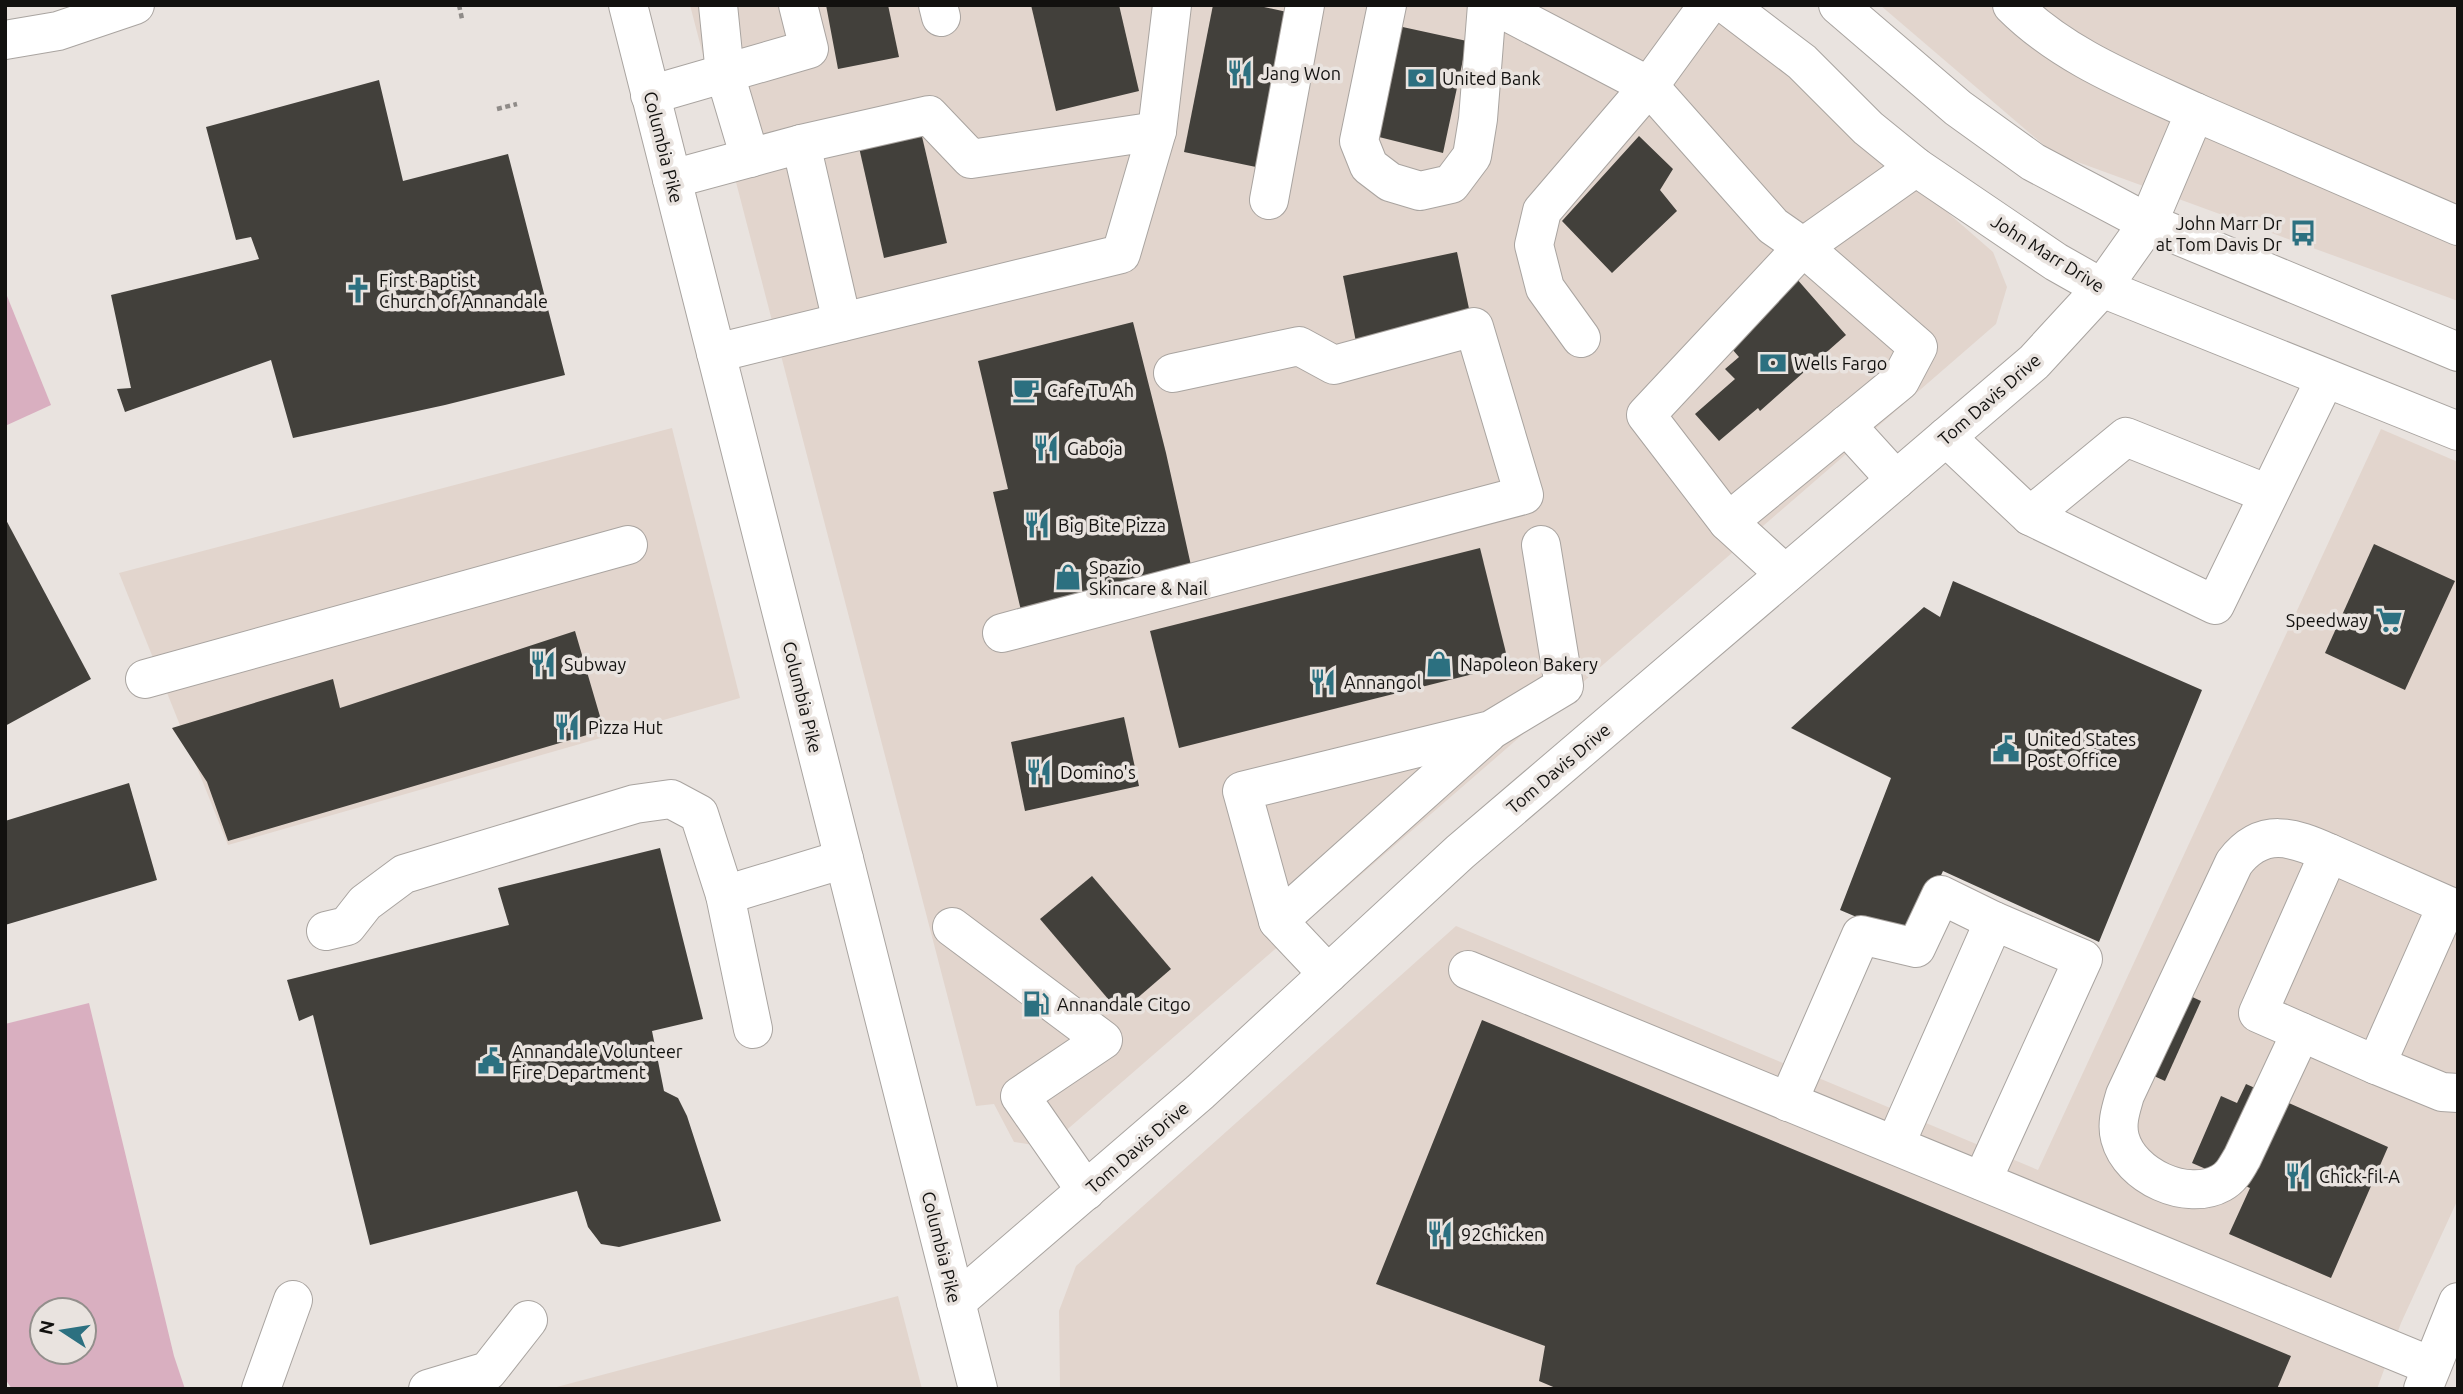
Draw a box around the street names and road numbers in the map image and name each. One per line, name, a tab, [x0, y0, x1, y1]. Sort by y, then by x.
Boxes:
street label: Columbia Pike	[640, 89, 688, 205]
street label: John Marr Drive	[1988, 210, 2108, 296]
street label: Tom Davis Drive	[1934, 349, 2044, 449]
street label: Columbia Pike	[779, 639, 827, 755]
street label: Tom Davis Drive	[1502, 719, 1614, 817]
street label: Tom Davis Drive	[1082, 1097, 1192, 1197]
street label: Columbia Pike	[918, 1189, 966, 1305]

